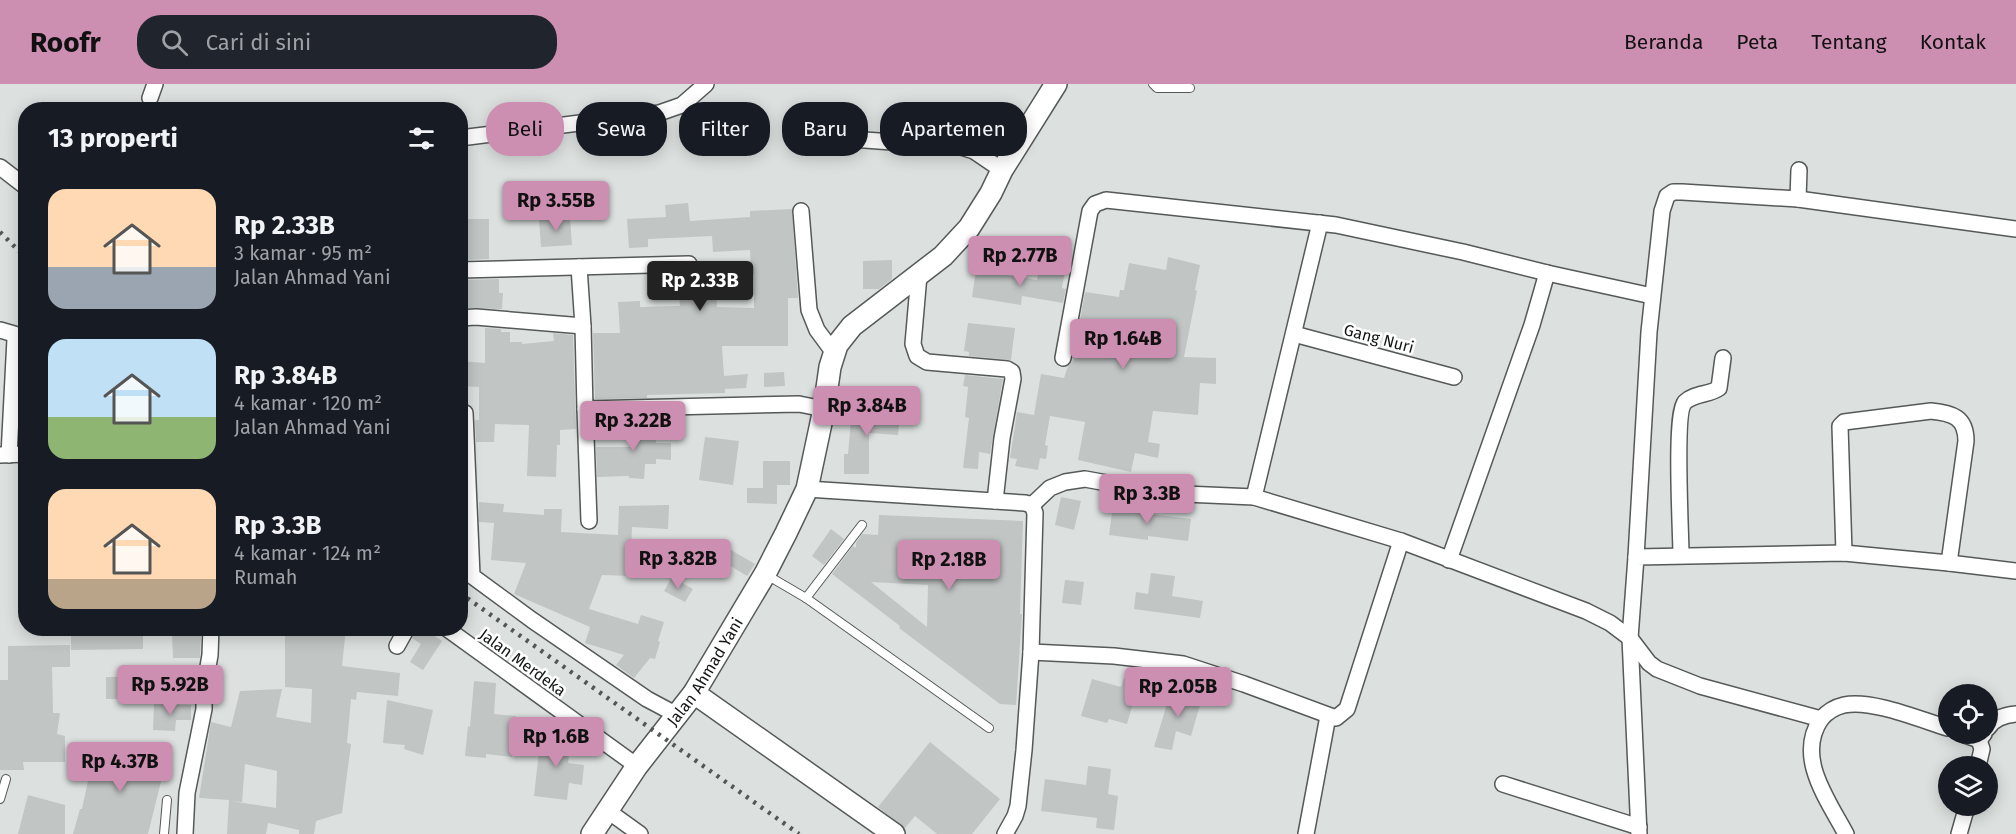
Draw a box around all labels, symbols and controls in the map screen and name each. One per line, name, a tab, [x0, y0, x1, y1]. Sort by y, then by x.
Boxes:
search box	[137, 15, 557, 69]
text: Roofr	[30, 26, 101, 59]
icon: search	[158, 26, 191, 59]
text: Cari di sini	[206, 29, 311, 56]
text: Beranda	[1624, 29, 1703, 55]
text: Peta	[1736, 29, 1778, 55]
text: Tentang	[1811, 29, 1887, 55]
text: Kontak	[1920, 29, 1986, 55]
chip: Beli	[486, 102, 564, 156]
chip: Sewa	[576, 102, 667, 156]
chip: Filter	[679, 102, 770, 156]
chip: Baru	[782, 102, 868, 156]
chip: Apartemen	[880, 102, 1027, 156]
icon: filters	[405, 122, 438, 155]
text: 13 properti	[48, 123, 178, 154]
pin: Rp 3.55B	[494, 181, 618, 232]
text: Rp 3.55B	[517, 188, 595, 212]
text: Rp 2.33B	[234, 210, 335, 241]
icon: home	[96, 213, 168, 285]
pin: Rp 2.77B	[958, 236, 1082, 287]
text: 3 kamar · 95 m²	[234, 241, 372, 265]
text: Rp 2.77B	[982, 243, 1058, 267]
pin: Rp 2.33B	[638, 261, 762, 312]
text: Jalan Ahmad Yani	[234, 265, 391, 289]
text: Rp 2.33B	[661, 268, 739, 292]
pin: Rp 1.64B	[1061, 319, 1185, 370]
street label: Gang Nuri	[1342, 320, 1416, 357]
text: Rp 1.64B	[1084, 326, 1162, 350]
text: Rp 3.84B	[234, 360, 337, 391]
icon: home	[96, 363, 168, 435]
pin: Rp 3.84B	[805, 386, 929, 437]
text: 4 kamar · 120 m²	[234, 391, 382, 415]
text: Rp 3.84B	[827, 393, 907, 417]
pin: Rp 3.22B	[571, 401, 695, 452]
text: Rp 3.22B	[594, 408, 672, 432]
text: Jalan Ahmad Yani	[234, 415, 391, 439]
pin: Rp 3.3B	[1092, 474, 1202, 525]
text: Rp 3.3B	[1113, 481, 1181, 505]
text: Rp 3.3B	[234, 510, 321, 541]
icon: home	[96, 513, 168, 585]
pin: Rp 3.82B	[616, 539, 740, 590]
pin: Rp 2.18B	[887, 540, 1011, 591]
text: 4 kamar · 124 m²	[234, 541, 381, 565]
text: Rp 3.82B	[639, 546, 717, 570]
text: Rp 2.18B	[911, 547, 987, 571]
text: Rumah	[234, 565, 297, 589]
street label: Jalan Ahmad Yani	[663, 614, 747, 730]
street label: Jalan Merdeka	[476, 625, 570, 700]
pin: Rp 5.92B	[108, 665, 232, 716]
pin: Rp 2.05B	[1116, 667, 1240, 718]
text: Rp 5.92B	[131, 672, 209, 696]
text: Rp 2.05B	[1139, 674, 1217, 698]
map controls	[1938, 684, 1998, 816]
button: locate	[1938, 684, 1998, 744]
pin: Rp 1.6B	[501, 717, 611, 768]
text: Rp 1.6B	[523, 724, 589, 748]
pin: Rp 4.37B	[58, 742, 182, 793]
text: Rp 4.37B	[81, 749, 159, 773]
button: layers	[1938, 756, 1998, 816]

